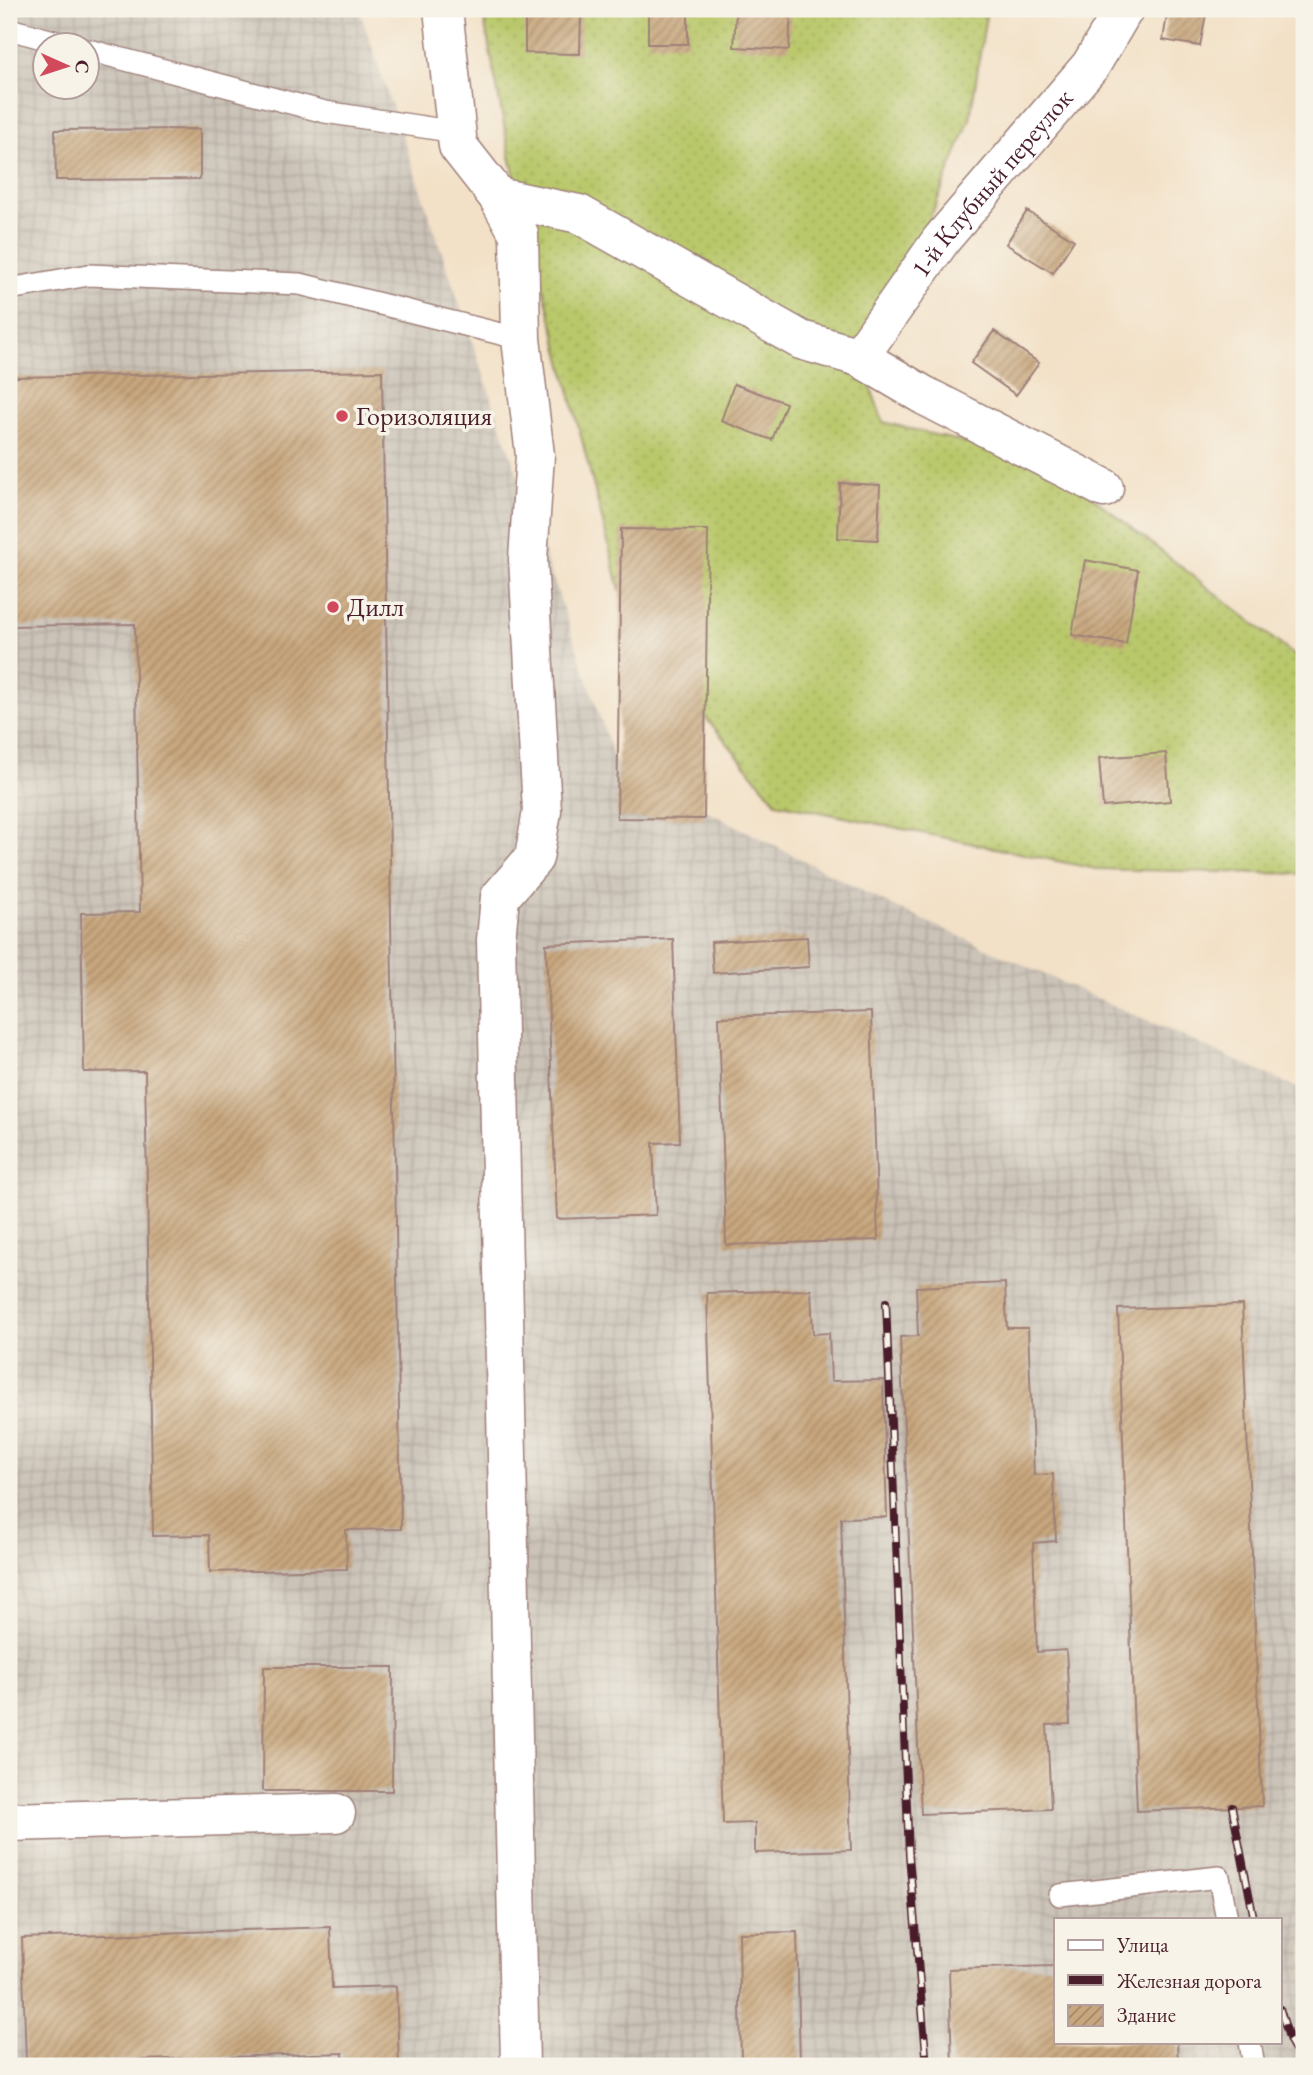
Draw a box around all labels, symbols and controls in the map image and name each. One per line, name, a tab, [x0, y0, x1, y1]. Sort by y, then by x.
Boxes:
north arrow	[32, 32, 102, 102]
text: С	[70, 59, 95, 74]
street label: 1-й Клубный переулок	[903, 81, 1081, 284]
place label: Горизоляция	[356, 399, 492, 433]
marker: Горизоляция	[334, 408, 350, 424]
place label: Дилл	[347, 590, 404, 624]
marker: Дилл	[325, 599, 341, 615]
legend	[1054, 1918, 1282, 2044]
text: Улица	[1116, 1931, 1169, 1958]
text: Железная дорога	[1116, 1967, 1262, 1994]
text: Здание	[1117, 2001, 1176, 2028]

